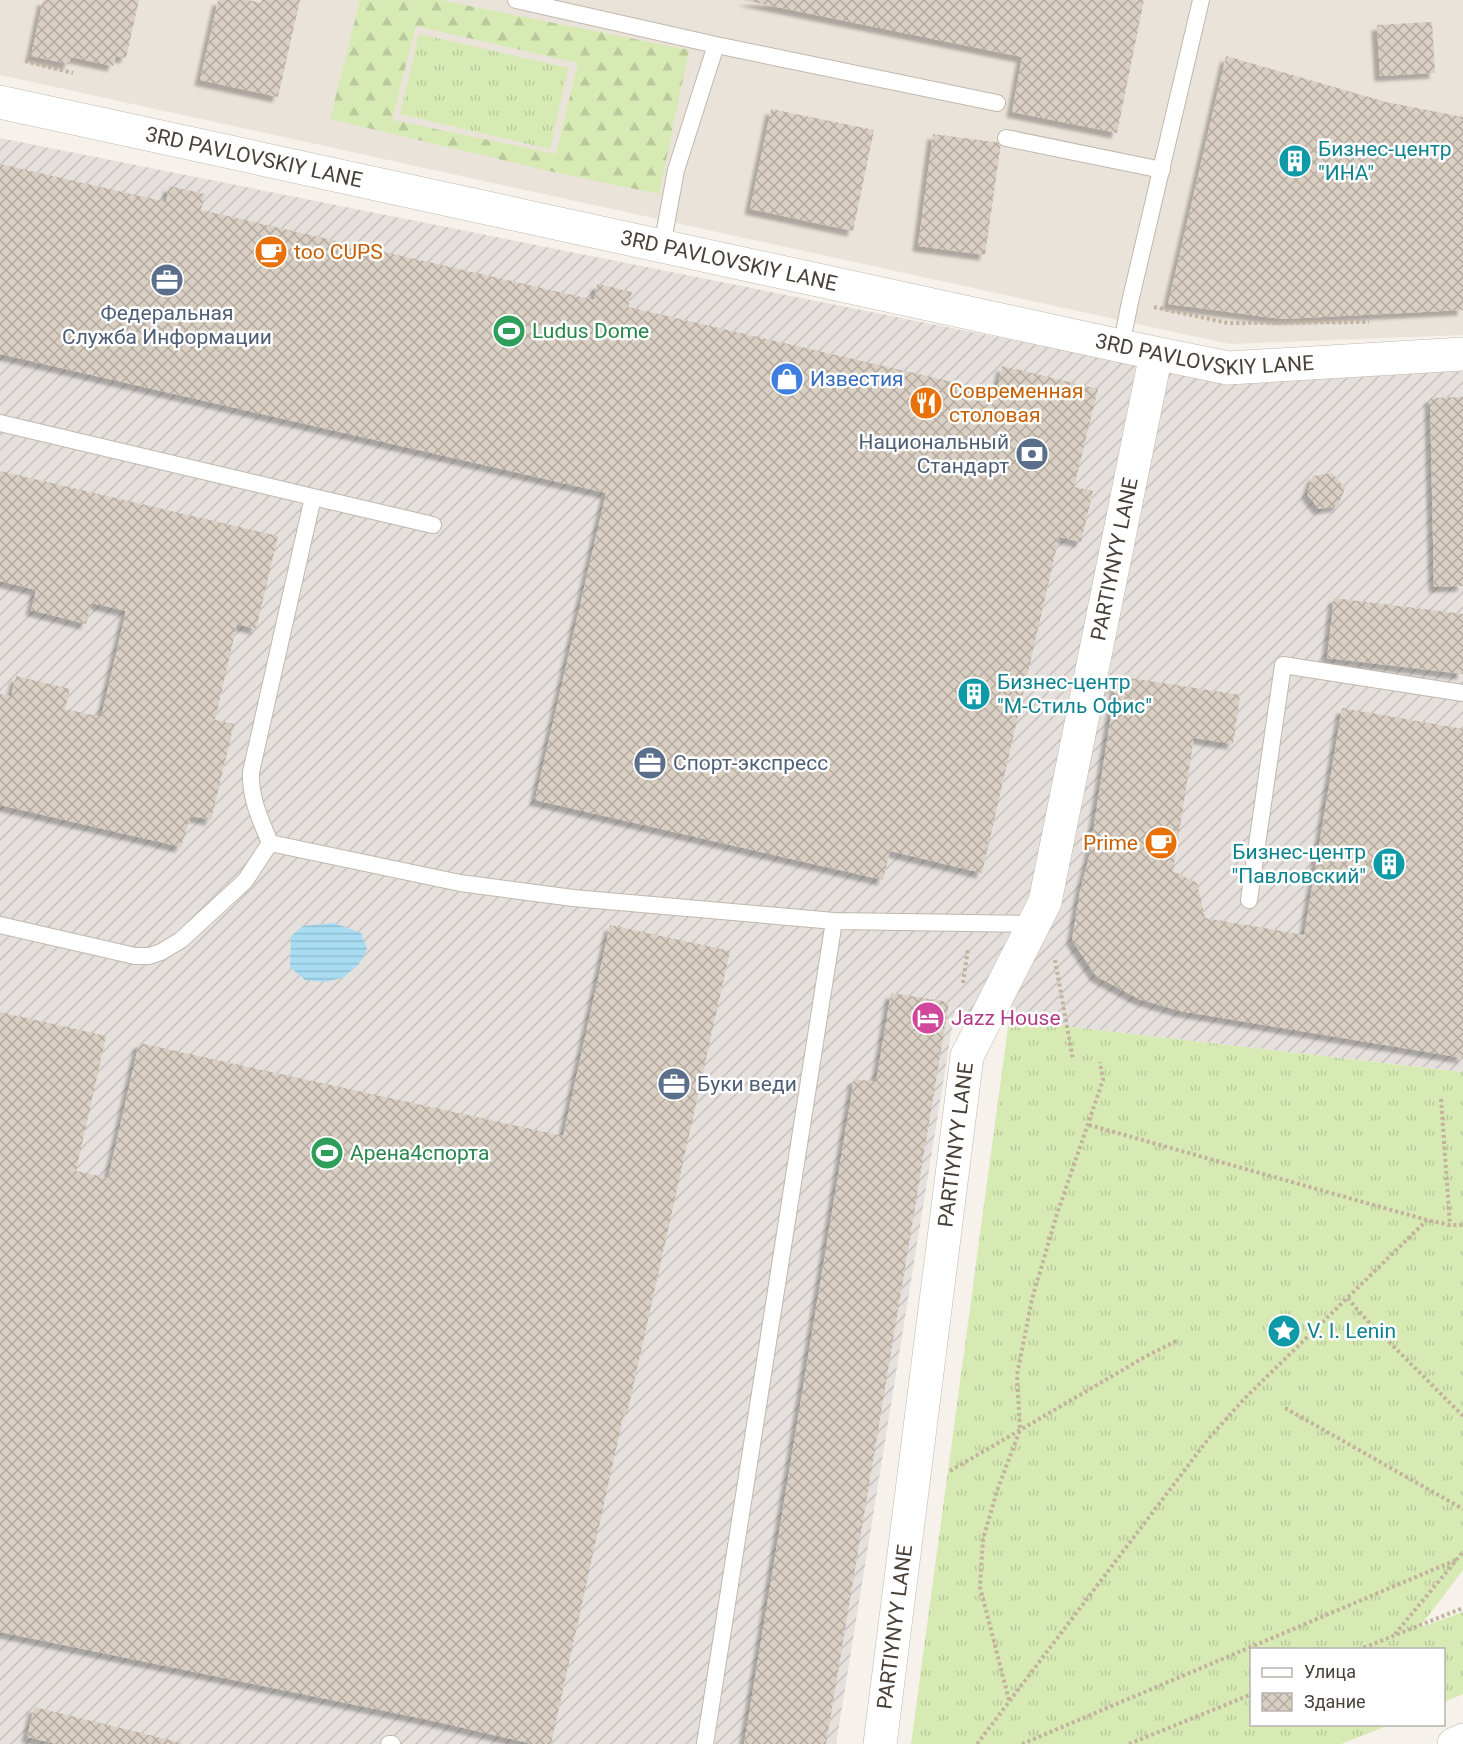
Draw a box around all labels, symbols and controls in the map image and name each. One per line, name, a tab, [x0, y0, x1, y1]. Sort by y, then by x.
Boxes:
street label: 3RD PAVLOVSKIY LANE	[143, 122, 365, 193]
place label: Бизнес-центр "ИНА"	[1318, 137, 1452, 185]
building icon: Бизнес-центр "ИНА"	[1277, 143, 1313, 179]
street label: 3RD PAVLOVSKIY LANE	[618, 225, 840, 296]
cafe icon: too CUPS	[253, 234, 289, 270]
place label: too CUPS	[294, 240, 383, 264]
office icon: Федеральная Служба Информации	[149, 262, 185, 298]
place label: Федеральная Служба Информации	[62, 301, 272, 349]
sports icon: Ludus Dome	[491, 313, 527, 349]
place label: Ludus Dome	[532, 319, 649, 343]
street label: 3RD PAVLOVSKIY LANE	[1093, 329, 1315, 380]
shop icon: Известия	[769, 361, 805, 397]
place label: Известия	[810, 367, 904, 391]
place label: Современная столовая	[949, 379, 1083, 427]
restaurant icon: Современная столовая	[908, 385, 944, 421]
place label: Национальный Стандарт	[858, 430, 1009, 478]
bank icon: Национальный Стандарт	[1014, 436, 1050, 472]
street label: PARTIYNYY LANE	[1086, 475, 1143, 643]
place label: Бизнес-центр "М-Стиль Офис"	[997, 670, 1152, 718]
building icon: Бизнес-центр "М-Стиль Офис"	[956, 676, 992, 712]
office icon: Спорт-экспресс	[632, 745, 668, 781]
place label: Спорт-экспресс	[673, 751, 828, 775]
cafe icon: Prime	[1143, 825, 1179, 861]
place label: Prime	[1083, 831, 1138, 855]
place label: Бизнес-центр "Павловский"	[1231, 840, 1366, 888]
building icon: Бизнес-центр "Павловский"	[1371, 846, 1407, 882]
hotel icon: Jazz House	[910, 1000, 946, 1036]
place label: Jazz House	[951, 1006, 1061, 1030]
street label: PARTIYNYY LANE	[933, 1061, 978, 1228]
office icon: Буки веди	[656, 1066, 692, 1102]
place label: Буки веди	[697, 1072, 797, 1096]
sports icon: Арена4спорта	[309, 1135, 345, 1171]
place label: Арена4спорта	[350, 1141, 489, 1165]
place icon: V. I. Lenin	[1266, 1313, 1302, 1349]
place label: V. I. Lenin	[1307, 1319, 1396, 1343]
street label: PARTIYNYY LANE	[873, 1543, 917, 1711]
legend	[1250, 1648, 1445, 1726]
text: Улица	[1304, 1661, 1356, 1682]
text: Здание	[1304, 1691, 1366, 1712]

